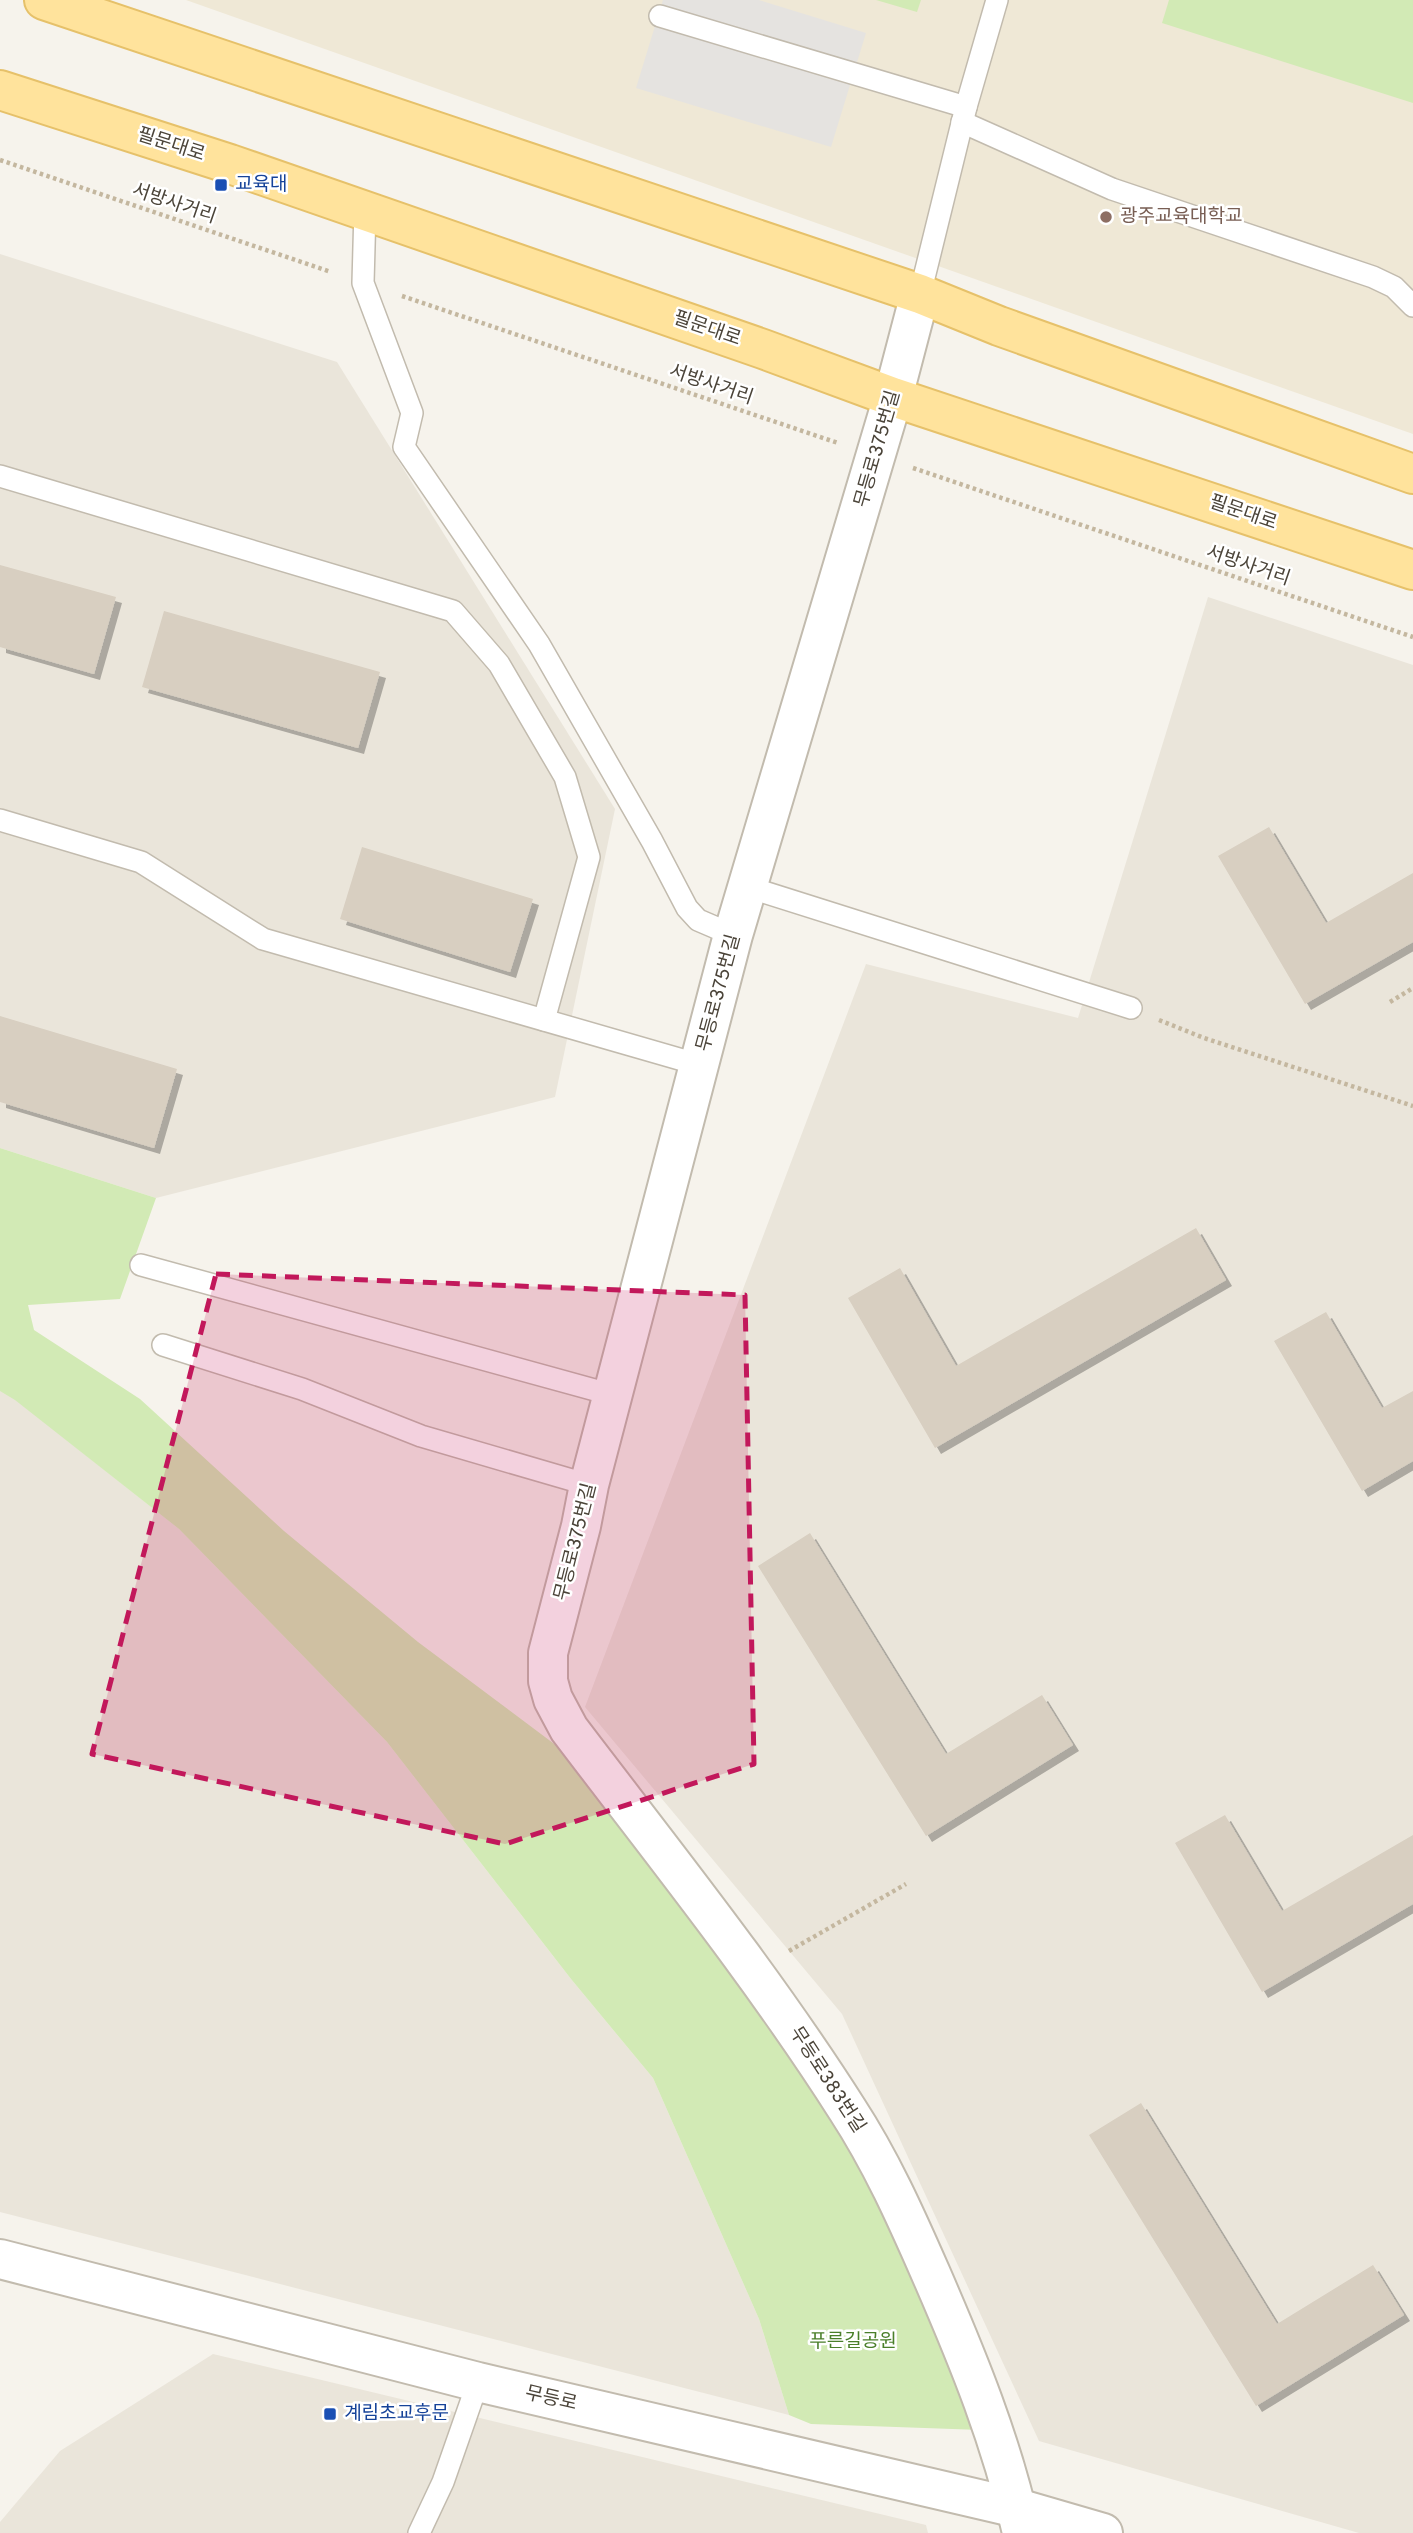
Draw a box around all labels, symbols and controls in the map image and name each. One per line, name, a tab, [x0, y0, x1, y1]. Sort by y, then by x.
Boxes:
street label: 필문대로	[134, 123, 208, 167]
place label: 교육대	[235, 173, 287, 197]
marker: 교육대	[213, 177, 229, 193]
street label: 서방사거리	[129, 178, 219, 230]
place label: 광주교육대학교	[1120, 205, 1242, 229]
marker: 광주교육대학교	[1098, 209, 1114, 225]
street label: 필문대로	[670, 306, 744, 352]
street label: 서방사거리	[666, 359, 756, 411]
street label: 무등로375번길	[850, 388, 906, 510]
street label: 필문대로	[1206, 490, 1280, 536]
street label: 서방사거리	[1203, 540, 1293, 592]
street label: 무등로375번길	[692, 932, 746, 1054]
street label: 무등로375번길	[550, 1481, 602, 1603]
street label: 무등로383번길	[784, 2022, 870, 2138]
park label: 푸른길공원	[809, 2330, 897, 2354]
street label: 무등로	[523, 2381, 579, 2417]
place label: 계림초교후문	[344, 2402, 449, 2426]
marker: 계림초교후문	[322, 2406, 338, 2422]

